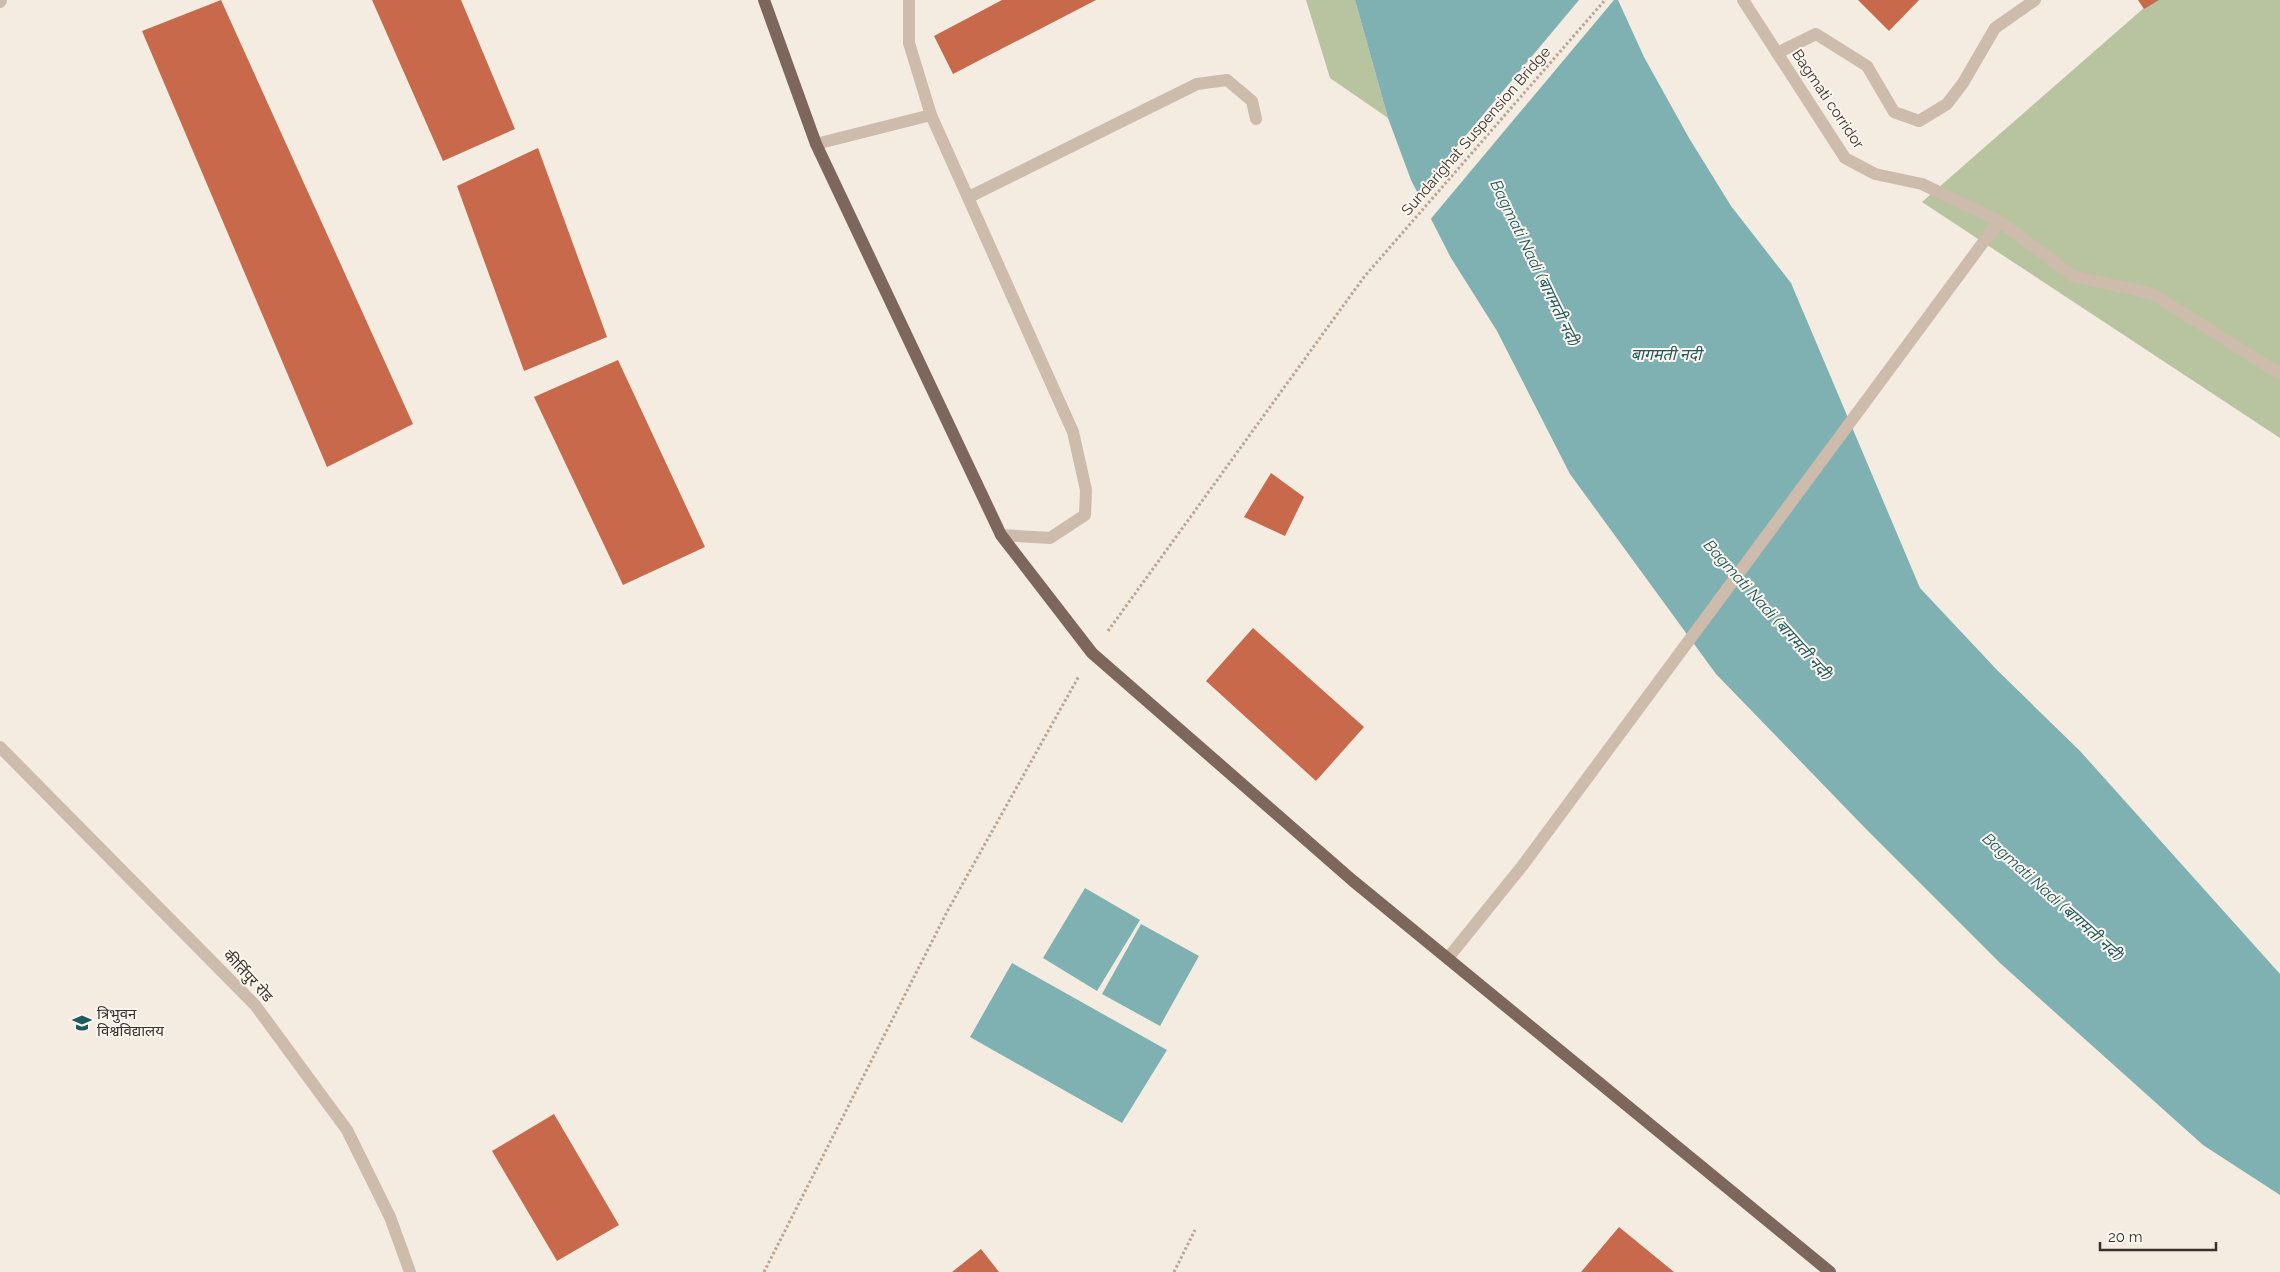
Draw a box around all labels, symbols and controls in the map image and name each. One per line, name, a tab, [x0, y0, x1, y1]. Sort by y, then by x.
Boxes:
street label: Sundarighat Suspension Bridge	[1398, 43, 1554, 219]
street label: Bagmati corridor	[1788, 46, 1868, 153]
water label: Bagmati Nadi (बागमती नदी)	[1486, 177, 1584, 349]
water label: बागमती नदी	[1631, 345, 1704, 364]
water label: Bagmati Nadi (बागमती नदी)	[1700, 536, 1836, 684]
water label: Bagmati Nadi (बागमती नदी)	[1979, 829, 2127, 965]
street label: कीर्तिपुर रोड	[219, 946, 277, 1007]
place label: त्रिभुवन विश्वविद्यालय	[97, 1005, 164, 1040]
school or university icon: त्रिभुवन विश्वविद्यालय	[71, 1012, 93, 1034]
scale bar	[2100, 1220, 2216, 1252]
text: 20 m	[2108, 1228, 2143, 1246]

